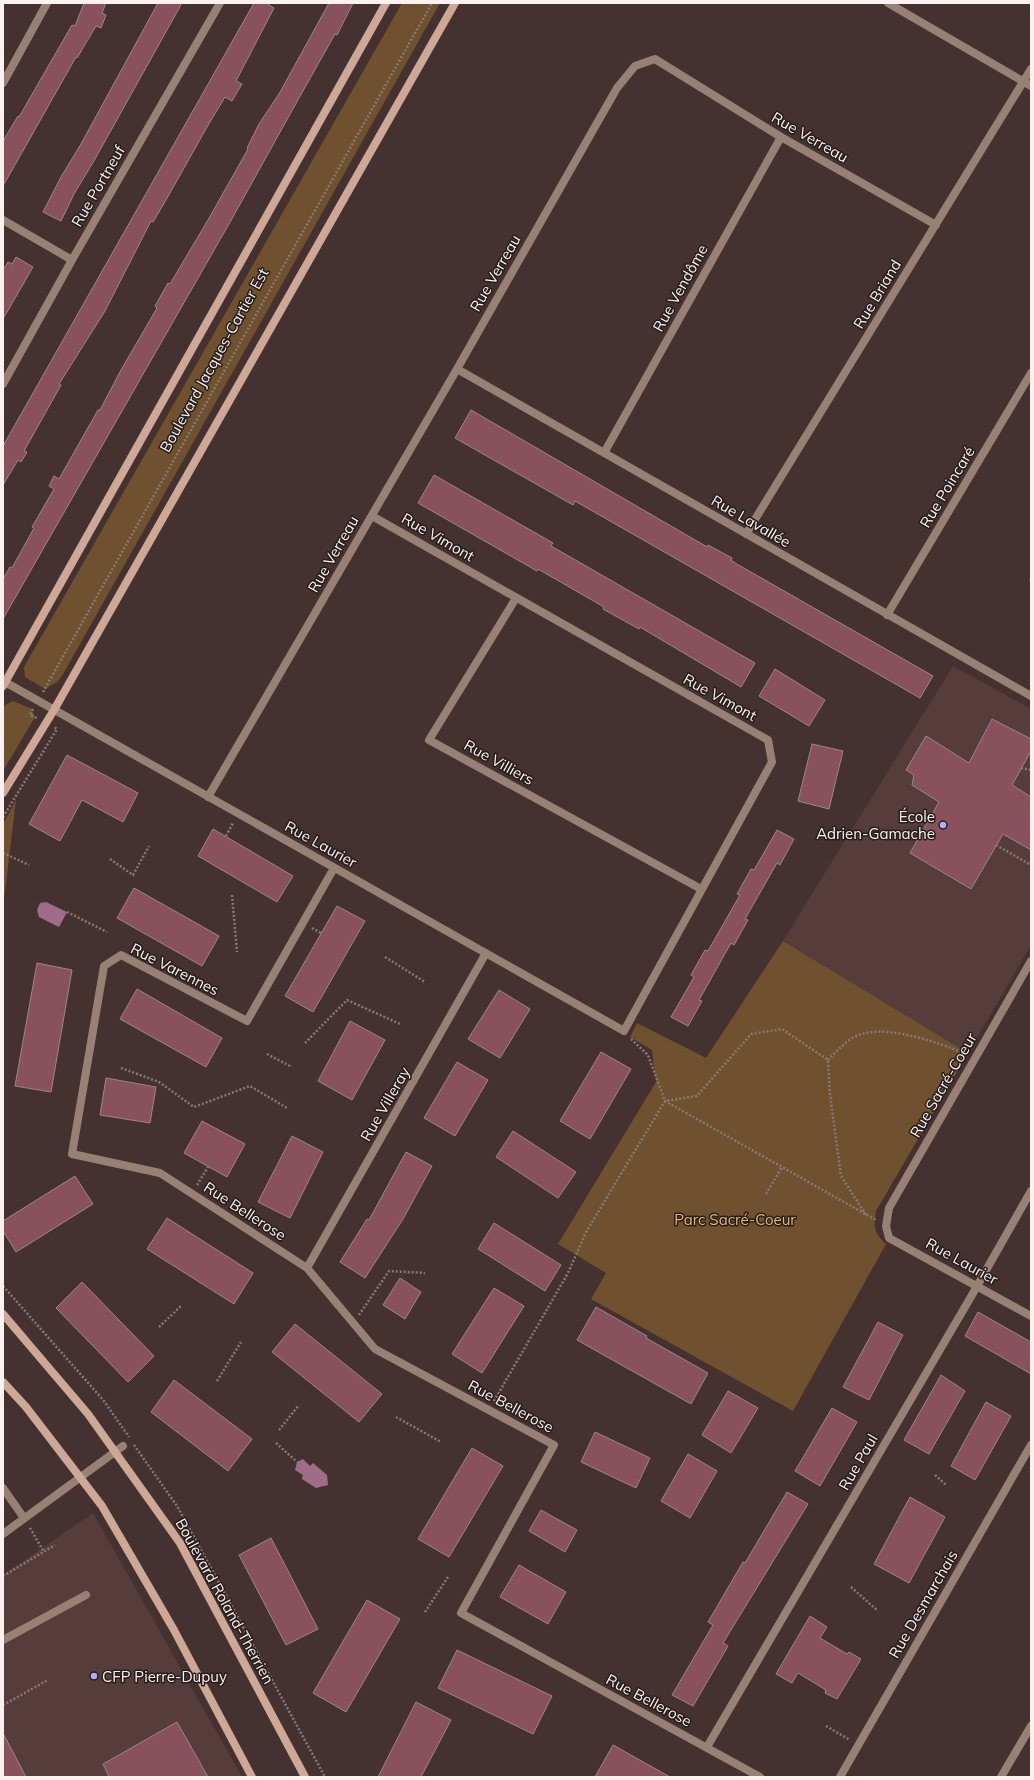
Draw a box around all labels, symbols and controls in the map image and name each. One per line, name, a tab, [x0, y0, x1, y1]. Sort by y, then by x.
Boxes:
street label: Rue Verreau	[768, 107, 852, 167]
street label: Rue Portneuf	[67, 141, 129, 230]
street label: Rue Verreau	[465, 231, 525, 315]
street label: Rue Vendôme	[648, 241, 712, 335]
street label: Rue Briand	[849, 256, 905, 332]
street label: Boulevard Jacques-Cartier Est	[155, 265, 273, 455]
street label: Rue Poincaré	[915, 443, 979, 531]
street label: Rue Lavallée	[708, 491, 794, 551]
street label: Rue Vimont	[398, 509, 478, 565]
street label: Rue Verreau	[303, 512, 363, 596]
street label: Rue Vimont	[680, 669, 760, 725]
street label: Rue Villiers	[461, 735, 537, 789]
place label: École Adrien-Gamache	[816, 807, 935, 843]
street label: Rue Laurier	[282, 816, 361, 872]
marker: École Adrien-Gamache	[938, 820, 948, 830]
street label: Rue Varennes	[128, 939, 222, 999]
street label: Rue Sacré-Coeur	[905, 1029, 981, 1141]
street label: Rue Villeray	[356, 1063, 414, 1145]
street label: Rue Bellerose	[200, 1177, 290, 1245]
park label: Parc Sacré-Coeur	[674, 1210, 796, 1229]
street label: Rue Laurier	[923, 1233, 1002, 1289]
street label: Rue Bellerose	[465, 1375, 557, 1437]
street label: Rue Paul	[834, 1431, 882, 1493]
street label: Boulevard Roland-Therrien	[172, 1515, 278, 1687]
street label: Rue Desmarchais	[884, 1547, 962, 1661]
place label: CFP Pierre-Dupuy	[102, 1667, 227, 1686]
street label: Rue Bellerose	[603, 1669, 695, 1731]
marker: CFP Pierre-Dupuy	[89, 1671, 99, 1681]

